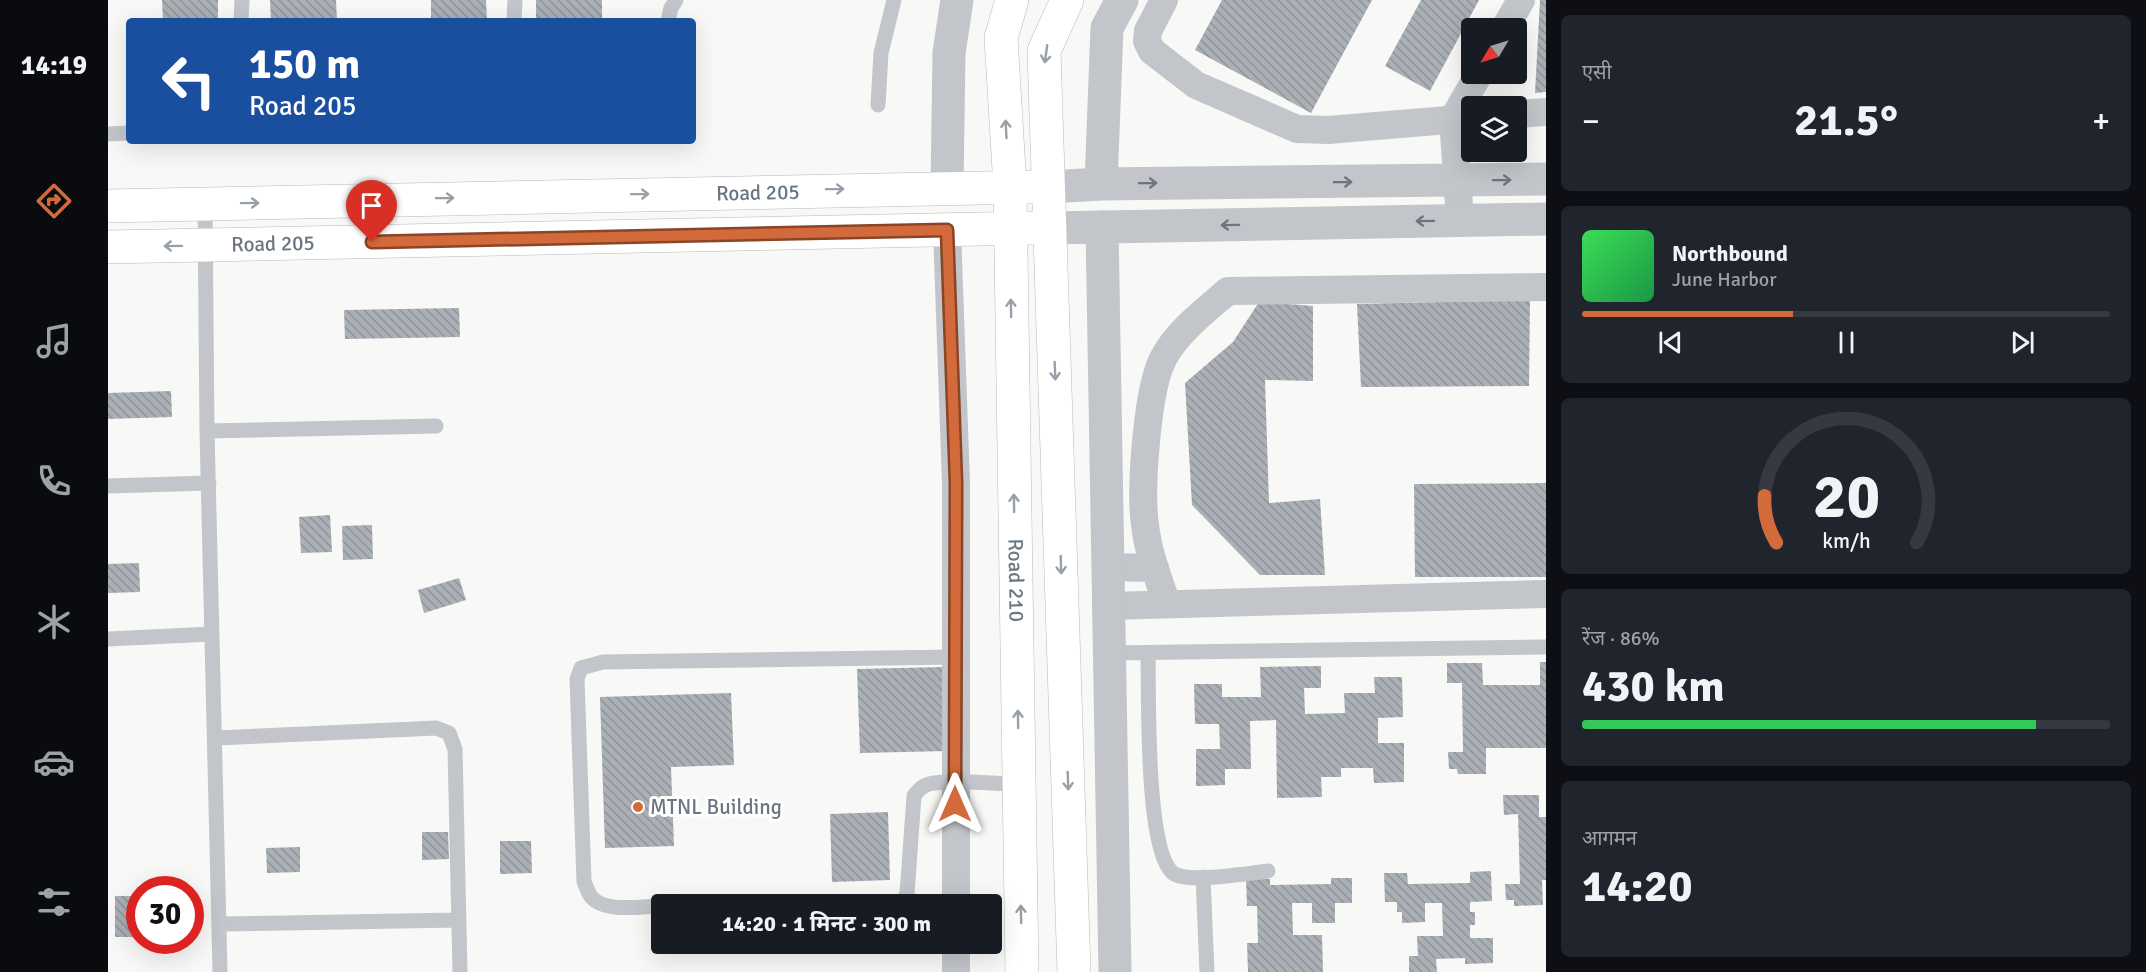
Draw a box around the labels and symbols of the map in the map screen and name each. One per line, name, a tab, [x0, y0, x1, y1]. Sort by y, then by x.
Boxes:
north arrow	[1461, 18, 1527, 84]
one-way arrow	[1041, 44, 1052, 63]
one-way arrow	[1001, 119, 1012, 139]
one-way arrow	[1491, 174, 1511, 185]
one-way arrow	[1333, 176, 1353, 187]
one-way arrow	[1138, 178, 1158, 189]
street label: Road 205	[716, 179, 800, 206]
pin	[346, 180, 397, 242]
one-way arrow	[825, 184, 845, 195]
one-way arrow	[630, 188, 650, 200]
one-way arrow	[435, 193, 455, 204]
one-way arrow	[240, 197, 260, 209]
one-way arrow	[1415, 215, 1435, 227]
one-way arrow	[1220, 219, 1240, 231]
street label: Road 205	[231, 230, 315, 257]
one-way arrow	[163, 240, 183, 252]
one-way arrow	[1005, 298, 1017, 318]
one-way arrow	[1049, 360, 1060, 380]
one-way arrow	[1009, 493, 1020, 513]
street label: Road 210	[1002, 538, 1030, 622]
one-way arrow	[1055, 555, 1067, 575]
one-way arrow	[1012, 709, 1024, 729]
one-way arrow	[1062, 771, 1074, 791]
position arrow	[923, 772, 987, 836]
place label: MTNL Building	[650, 794, 782, 820]
marker: MTNL Building	[631, 800, 645, 814]
speed limit sign: 30	[126, 876, 204, 954]
one-way arrow	[1015, 904, 1027, 924]

